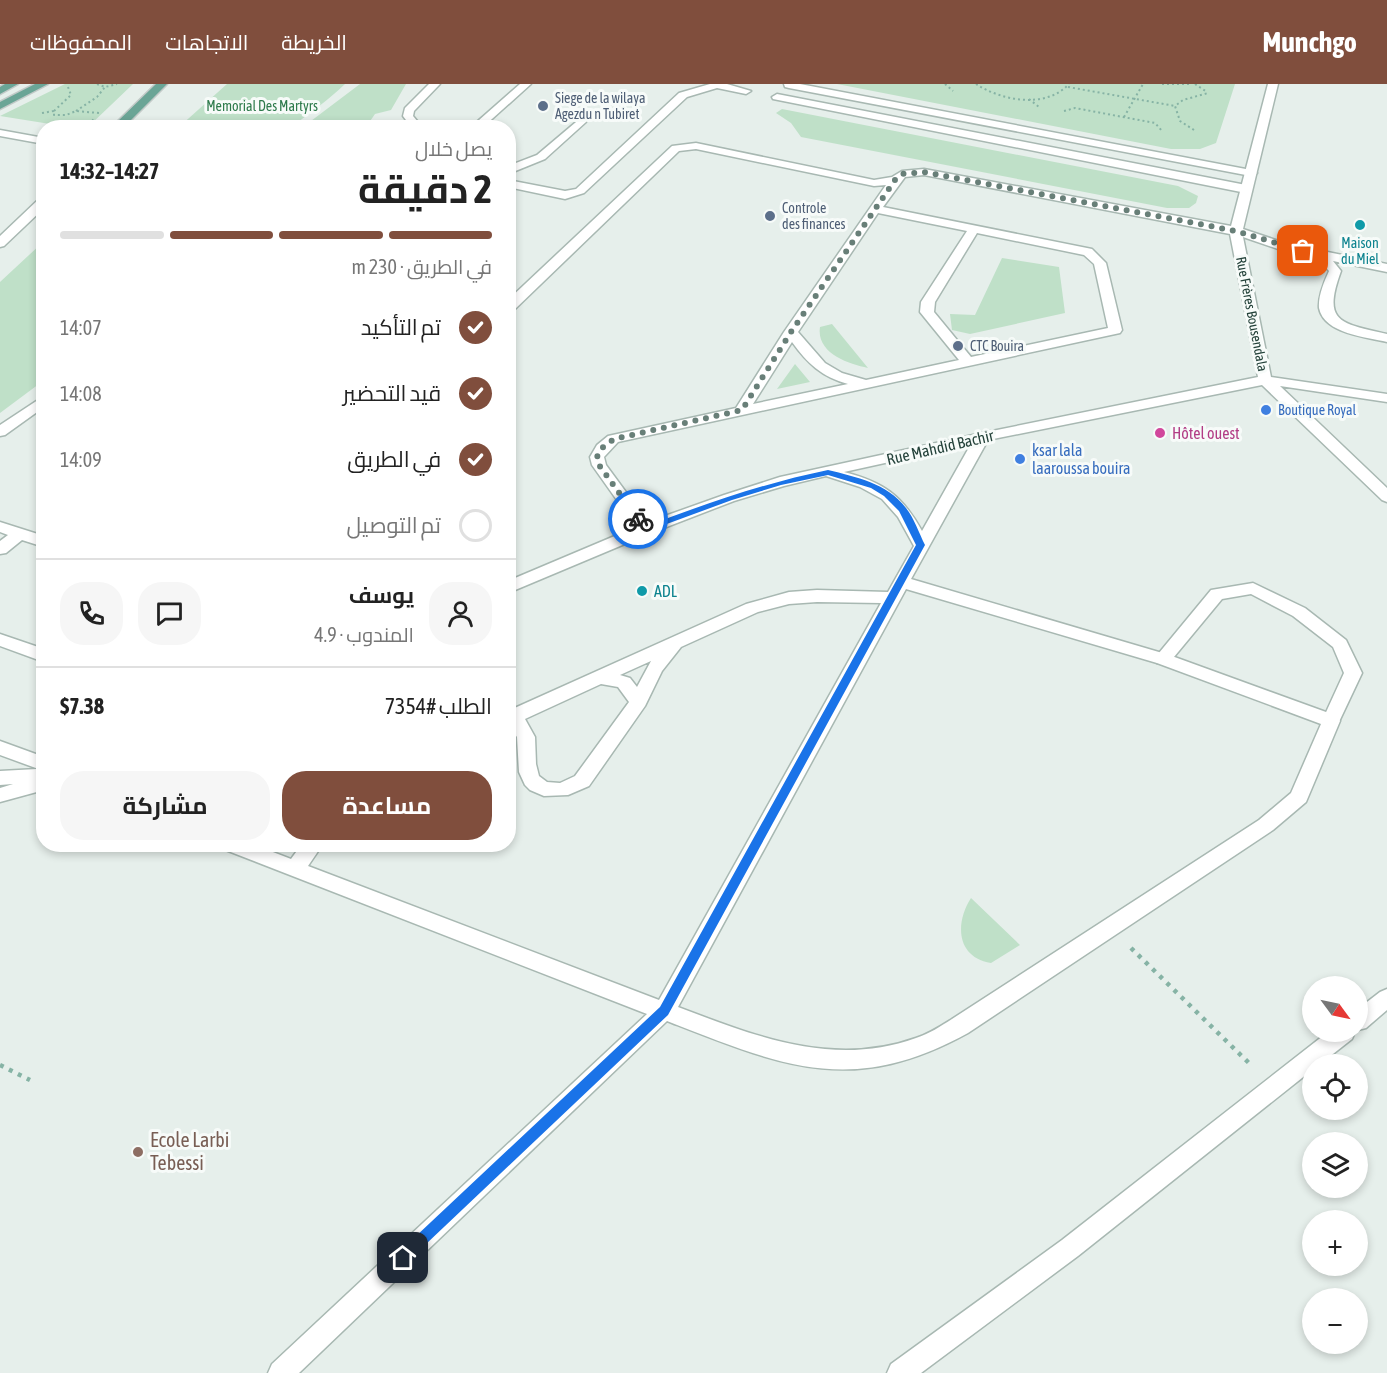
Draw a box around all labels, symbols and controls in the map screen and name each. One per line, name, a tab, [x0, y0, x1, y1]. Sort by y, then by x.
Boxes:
text: Munchgo	[1263, 26, 1357, 58]
text: المحفوظات	[30, 30, 132, 54]
text: الاتجاهات	[165, 30, 248, 54]
text: الخريطة	[281, 30, 347, 54]
place label: Siege de la wilaya Agezdu n Tubiret	[555, 90, 645, 122]
park label: Memorial Des Martyrs	[206, 98, 318, 114]
marker: Siege de la wilaya Agezdu n Tubiret	[536, 99, 550, 113]
text: يصل خلال	[415, 137, 492, 160]
text: 14:27–14:32	[60, 158, 159, 184]
text: 2 دقيقة	[358, 167, 492, 211]
place label: Controle des finances	[782, 200, 846, 232]
marker: Controle des finances	[763, 209, 777, 223]
marker: Maison du Miel	[1353, 218, 1367, 232]
pin	[1277, 225, 1328, 276]
icon: bag	[1286, 234, 1319, 267]
place label: Maison du Miel	[1341, 235, 1379, 267]
text: في الطريق · 230 m	[352, 255, 492, 278]
street label: Rue Frères Bousendala	[1233, 255, 1271, 373]
icon: check	[459, 311, 492, 344]
text: تم التأكيد	[361, 314, 441, 340]
text: 14:07	[60, 316, 102, 339]
place label: CTC Bouira	[970, 338, 1024, 354]
marker: CTC Bouira	[951, 339, 965, 353]
icon: check	[459, 377, 492, 410]
text: قيد التحضير	[343, 380, 441, 406]
text: 14:08	[60, 382, 102, 405]
place label: Boutique Royal	[1278, 402, 1356, 418]
marker: Boutique Royal	[1259, 403, 1273, 417]
place label: Hôtel ouest	[1172, 424, 1240, 442]
street label: Rue Mahdid Bachir	[885, 426, 996, 468]
marker: Hôtel ouest	[1153, 426, 1167, 440]
place label: ksar lala laaroussa bouira	[1032, 441, 1130, 477]
icon: check	[459, 443, 492, 476]
text: في الطريق	[347, 446, 441, 472]
text: 14:09	[60, 448, 102, 471]
marker: ksar lala laaroussa bouira	[1013, 452, 1027, 466]
courier	[608, 489, 668, 549]
icon: bike	[622, 503, 655, 536]
text: تم التوصيل	[347, 512, 441, 538]
button: phone	[60, 582, 123, 645]
button: chat	[138, 582, 201, 645]
text: يوسف	[349, 582, 414, 608]
button: person	[429, 582, 492, 645]
place label: ADL	[654, 582, 678, 600]
marker: ADL	[635, 584, 649, 598]
text: المندوب · 4.9	[314, 623, 414, 646]
text: $7.38	[60, 693, 104, 719]
text: الطلب #7354	[385, 693, 492, 719]
button: مشاركة	[60, 771, 270, 840]
button: مساعدة	[282, 771, 492, 840]
north arrow	[1302, 976, 1368, 1042]
map controls	[1302, 976, 1368, 1354]
button: locate	[1302, 1054, 1368, 1120]
place label: Ecole Larbi Tebessi	[150, 1128, 229, 1174]
button: layers	[1302, 1132, 1368, 1198]
marker: Ecole Larbi Tebessi	[131, 1145, 145, 1159]
button: +	[1302, 1210, 1368, 1276]
pin	[377, 1232, 428, 1283]
icon: home	[386, 1241, 419, 1274]
button: −	[1302, 1288, 1368, 1354]

